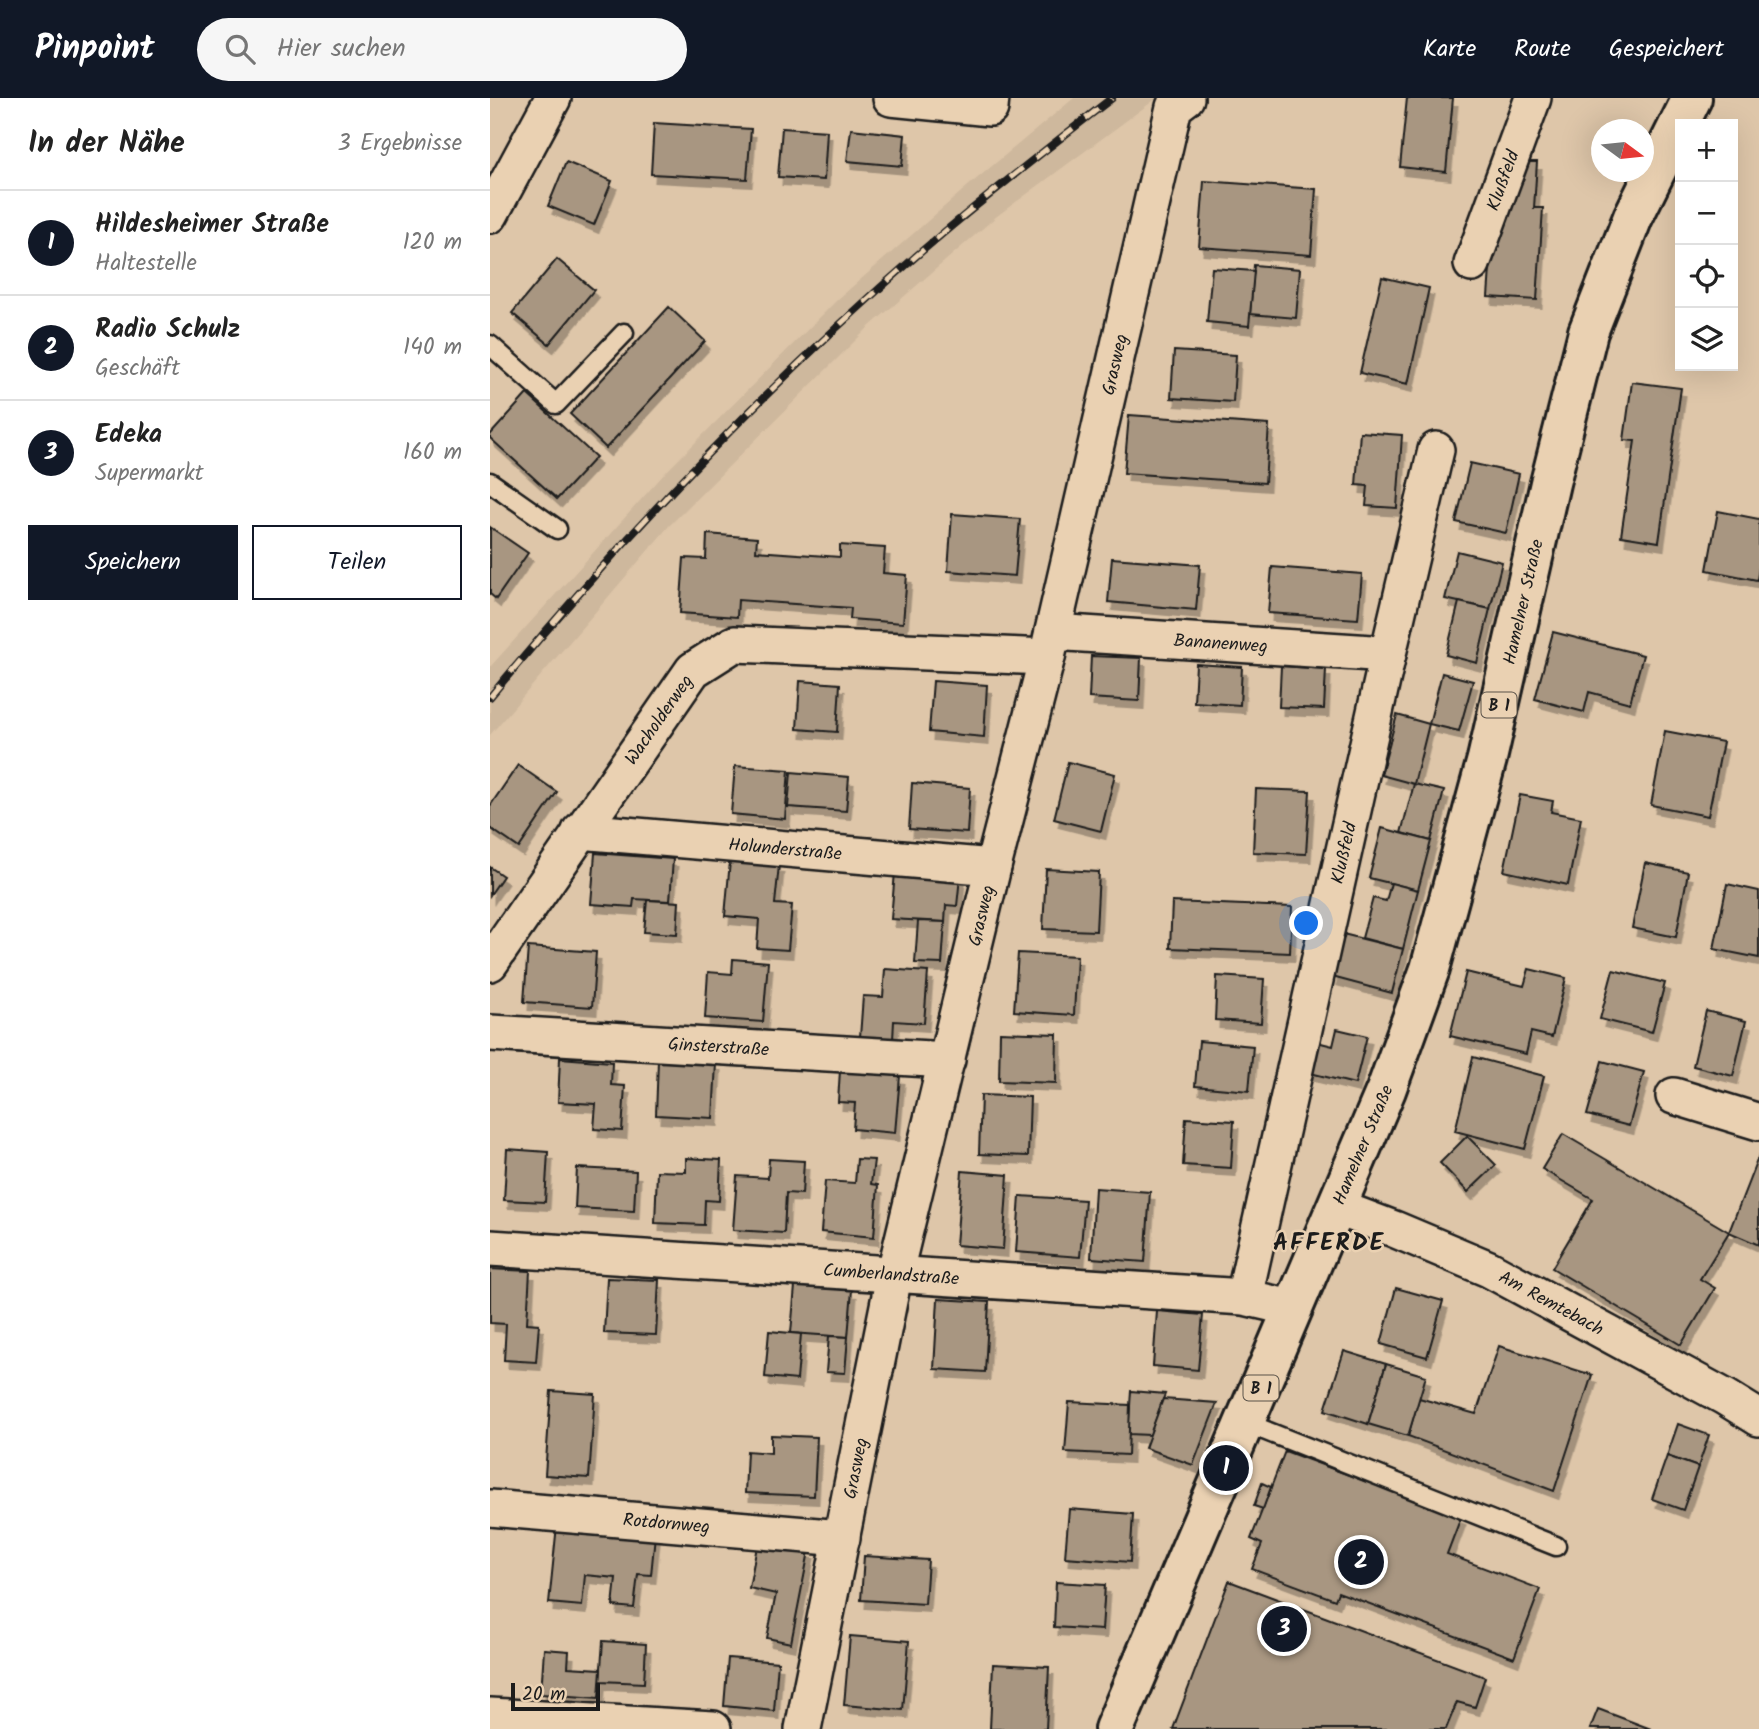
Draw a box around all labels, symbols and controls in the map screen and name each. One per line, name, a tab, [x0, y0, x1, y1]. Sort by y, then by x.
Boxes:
search box	[197, 18, 687, 81]
text: Pinpoint	[35, 23, 155, 76]
text: Hier suchen	[277, 28, 406, 70]
icon: search	[221, 30, 259, 68]
text: Karte	[1423, 30, 1476, 69]
text: Route	[1514, 30, 1571, 69]
text: Gespeichert	[1609, 30, 1724, 69]
north arrow	[1591, 119, 1654, 182]
map controls	[1675, 119, 1738, 371]
button: +	[1675, 119, 1738, 182]
text: In der Nähe	[28, 120, 185, 168]
text: 3 Ergebnisse	[338, 126, 462, 162]
street label: Klußfeld	[1480, 146, 1529, 215]
button: −	[1675, 182, 1738, 245]
text: Hildesheimer Straße	[95, 204, 329, 246]
text: 1	[48, 225, 54, 261]
text: 120 m	[402, 225, 462, 261]
button: locate	[1675, 245, 1738, 308]
text: Haltestelle	[95, 246, 197, 282]
button: layers	[1675, 308, 1738, 371]
text: Radio Schulz	[95, 309, 240, 351]
text: 2	[44, 330, 58, 366]
text: 140 m	[403, 330, 462, 366]
street label: Grasweg	[1095, 331, 1137, 398]
text: Geschäft	[95, 351, 180, 387]
text: Edeka	[95, 414, 162, 456]
text: 3	[45, 435, 57, 471]
text: 160 m	[403, 435, 462, 471]
text: Supermarkt	[95, 456, 204, 492]
button: Speichern	[28, 525, 238, 600]
button: Teilen	[252, 525, 462, 600]
street label: Hamelner Straße	[1496, 537, 1553, 668]
street label: Bananenweg	[1173, 627, 1268, 662]
street label: Wacholderweg	[618, 669, 702, 772]
road number: B 1	[1482, 692, 1516, 718]
street label: Klußfeld	[1324, 819, 1366, 887]
street label: Holunderstraße	[727, 831, 843, 870]
street label: Grasweg	[961, 882, 1004, 949]
your location	[1289, 906, 1323, 940]
street label: Ginsterstraße	[667, 1031, 770, 1065]
street label: Hamelner Straße	[1326, 1081, 1403, 1210]
district label: AFFERDE	[1273, 1224, 1385, 1263]
street label: Cumberlandstraße	[822, 1257, 960, 1294]
street label: Am Remtebach	[1493, 1264, 1609, 1345]
road number: B 1	[1244, 1376, 1278, 1400]
street label: Grasweg	[837, 1435, 877, 1502]
pin: 1	[1203, 1442, 1249, 1494]
street label: Rotdornweg	[622, 1506, 711, 1543]
pin: 2	[1338, 1536, 1384, 1588]
pin: 3	[1261, 1603, 1307, 1655]
scale bar	[511, 1680, 600, 1712]
text: 20 m	[522, 1680, 565, 1710]

